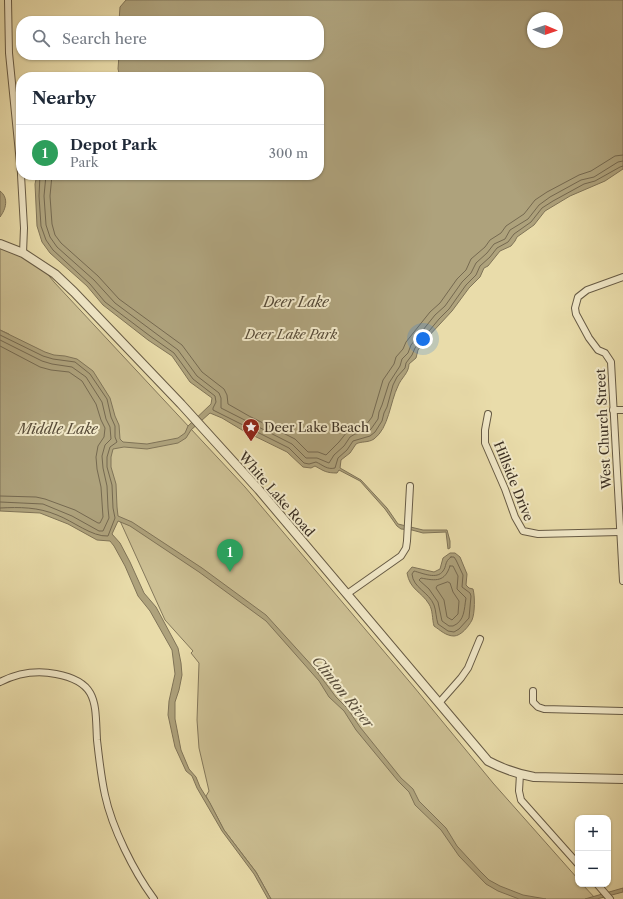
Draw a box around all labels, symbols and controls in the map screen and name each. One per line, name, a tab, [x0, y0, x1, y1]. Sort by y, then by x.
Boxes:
north arrow	[527, 12, 563, 48]
search box	[16, 16, 324, 60]
icon: search	[30, 27, 52, 49]
text: Search here	[62, 29, 147, 48]
text: Nearby	[32, 88, 96, 108]
text: Depot Park	[70, 135, 157, 154]
text: 1	[42, 145, 48, 161]
text: 300 m	[269, 145, 308, 161]
text: Park	[70, 154, 98, 170]
water label: Deer Lake	[262, 293, 330, 311]
park label: Deer Lake Park	[244, 326, 337, 342]
your location	[413, 329, 433, 349]
street label: West Church Street	[592, 368, 614, 491]
place icon: Deer Lake Beach	[241, 417, 261, 442]
place label: Deer Lake Beach	[264, 419, 369, 435]
water label: Middle Lake	[16, 420, 99, 438]
street label: Hillside Drive	[491, 439, 537, 523]
street label: White Lake Road	[235, 448, 318, 540]
pin: 1	[217, 539, 243, 572]
water label: Clinton River	[308, 652, 379, 733]
map controls	[575, 815, 611, 887]
button: +	[575, 815, 611, 851]
button: −	[575, 851, 611, 887]

